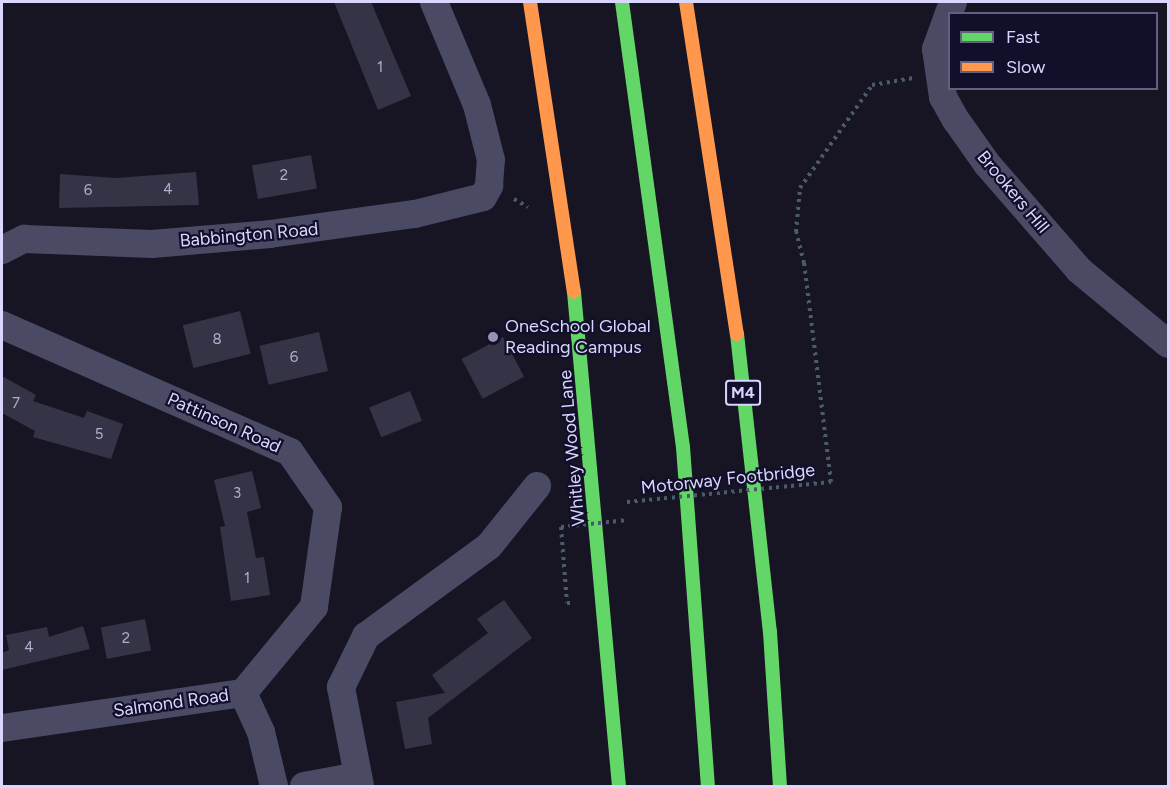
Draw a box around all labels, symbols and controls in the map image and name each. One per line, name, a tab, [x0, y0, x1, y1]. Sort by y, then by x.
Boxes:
legend	[948, 12, 1158, 90]
text: Fast	[1006, 26, 1040, 48]
text: Slow	[1006, 56, 1045, 78]
house number: 1	[377, 59, 383, 77]
street label: Brookers Hill	[972, 146, 1054, 238]
house number: 2	[280, 167, 288, 185]
house number: 4	[163, 181, 173, 199]
house number: 6	[84, 182, 92, 200]
street label: Babbington Road	[179, 218, 319, 252]
place label: OneSchool Global Reading Campus	[505, 316, 651, 358]
marker: OneSchool Global Reading Campus	[486, 330, 500, 344]
house number: 8	[212, 331, 222, 349]
house number: 6	[290, 349, 298, 367]
street label: Whitley Wood Lane	[554, 369, 590, 527]
road number: M4	[725, 380, 761, 406]
street label: Pattinson Road	[164, 388, 284, 458]
house number: 7	[12, 395, 20, 413]
house number: 5	[95, 426, 103, 444]
street label: Motorway Footbridge	[640, 459, 816, 499]
house number: 3	[233, 485, 241, 503]
house number: 1	[244, 570, 250, 588]
house number: 2	[122, 630, 130, 648]
house number: 4	[24, 639, 34, 657]
street label: Salmond Road	[112, 684, 230, 722]

